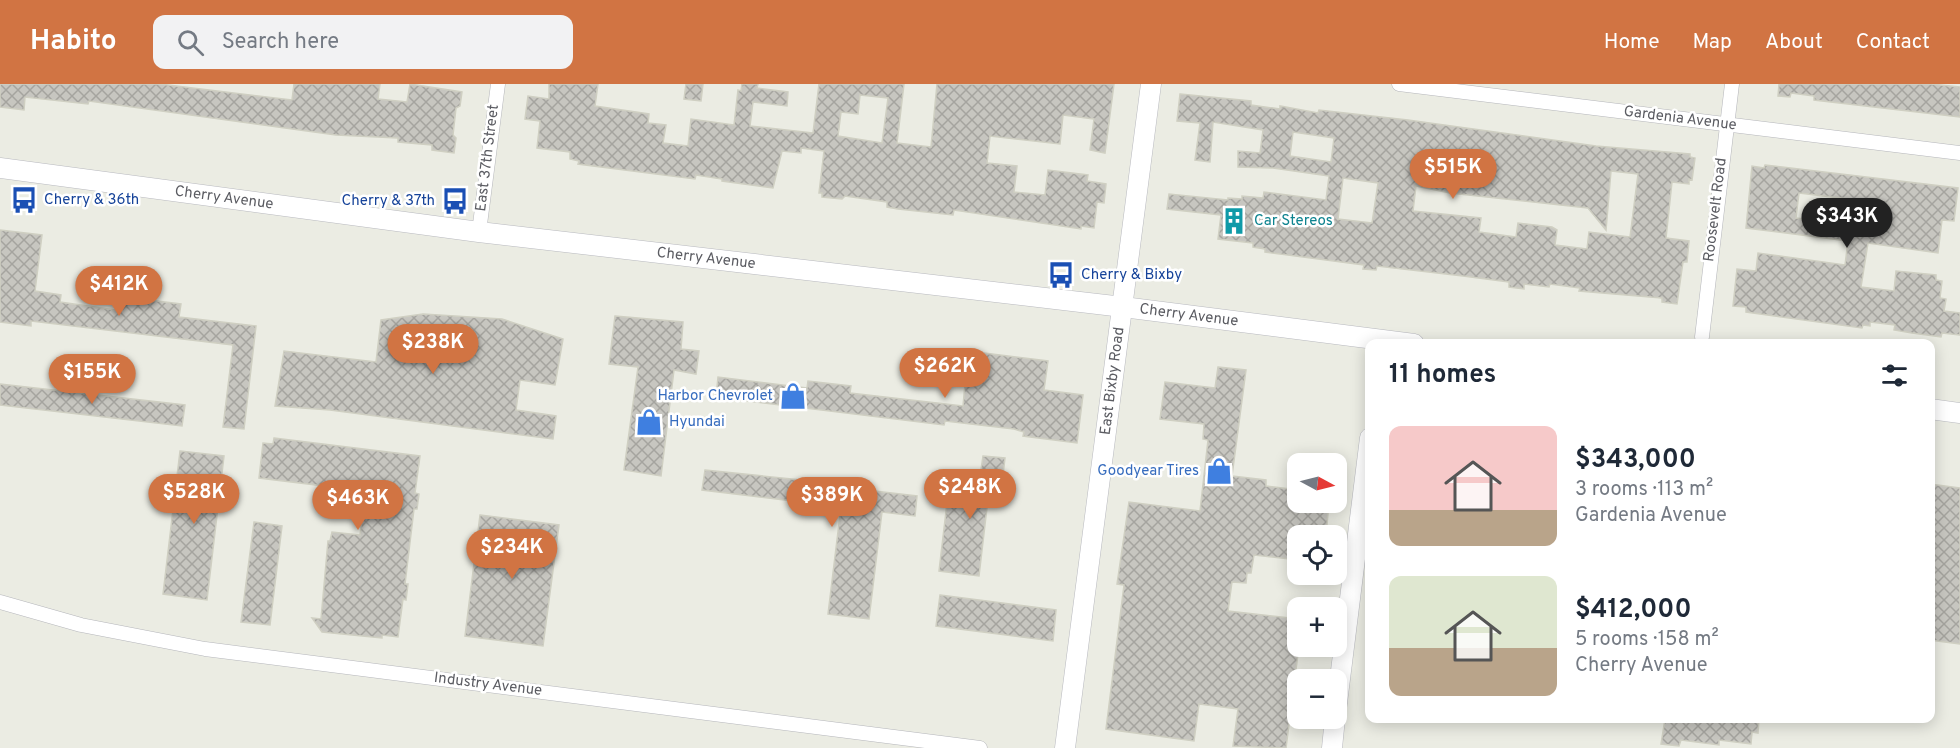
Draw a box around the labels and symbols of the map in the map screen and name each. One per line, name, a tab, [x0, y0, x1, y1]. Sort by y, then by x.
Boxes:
street label: East 37th Street	[472, 103, 504, 213]
street label: Gardenia Avenue	[1622, 103, 1738, 135]
pin: $515K	[1411, 149, 1495, 200]
street label: Roosevelt Road	[1700, 157, 1732, 263]
street label: Cherry Avenue	[173, 182, 275, 214]
bus stop icon: Cherry & 36th	[9, 185, 39, 215]
bus stop icon: Cherry & 37th	[440, 186, 470, 216]
place label: Cherry & 36th	[44, 191, 139, 210]
place label: Cherry & 37th	[341, 192, 435, 211]
pin: $343K	[1805, 198, 1889, 249]
building icon: Car Stereos	[1219, 206, 1249, 236]
place label: Car Stereos	[1254, 212, 1333, 231]
street label: Cherry Avenue	[656, 243, 757, 274]
bus stop icon: Cherry & Bixby	[1046, 260, 1076, 290]
pin: $412K	[77, 266, 161, 317]
place label: Cherry & Bixby	[1081, 266, 1182, 285]
street label: Cherry Avenue	[1138, 300, 1239, 331]
pin: $238K	[391, 324, 475, 375]
street label: East Bixby Road	[1096, 326, 1129, 436]
pin: $262K	[903, 348, 987, 399]
pin: $155K	[50, 354, 134, 405]
shop icon: Harbor Chevrolet	[778, 381, 808, 411]
place label: Harbor Chevrolet	[657, 387, 773, 406]
shop icon: Hyundai	[634, 407, 664, 437]
place label: Hyundai	[669, 413, 725, 432]
north arrow	[1287, 453, 1347, 513]
shop icon: Goodyear Tires	[1204, 456, 1234, 486]
place label: Goodyear Tires	[1097, 462, 1199, 481]
pin: $248K	[928, 469, 1012, 520]
pin: $528K	[152, 474, 236, 525]
pin: $389K	[790, 477, 874, 528]
pin: $463K	[316, 480, 400, 531]
pin: $234K	[470, 529, 554, 580]
street label: Industry Avenue	[433, 669, 543, 701]

